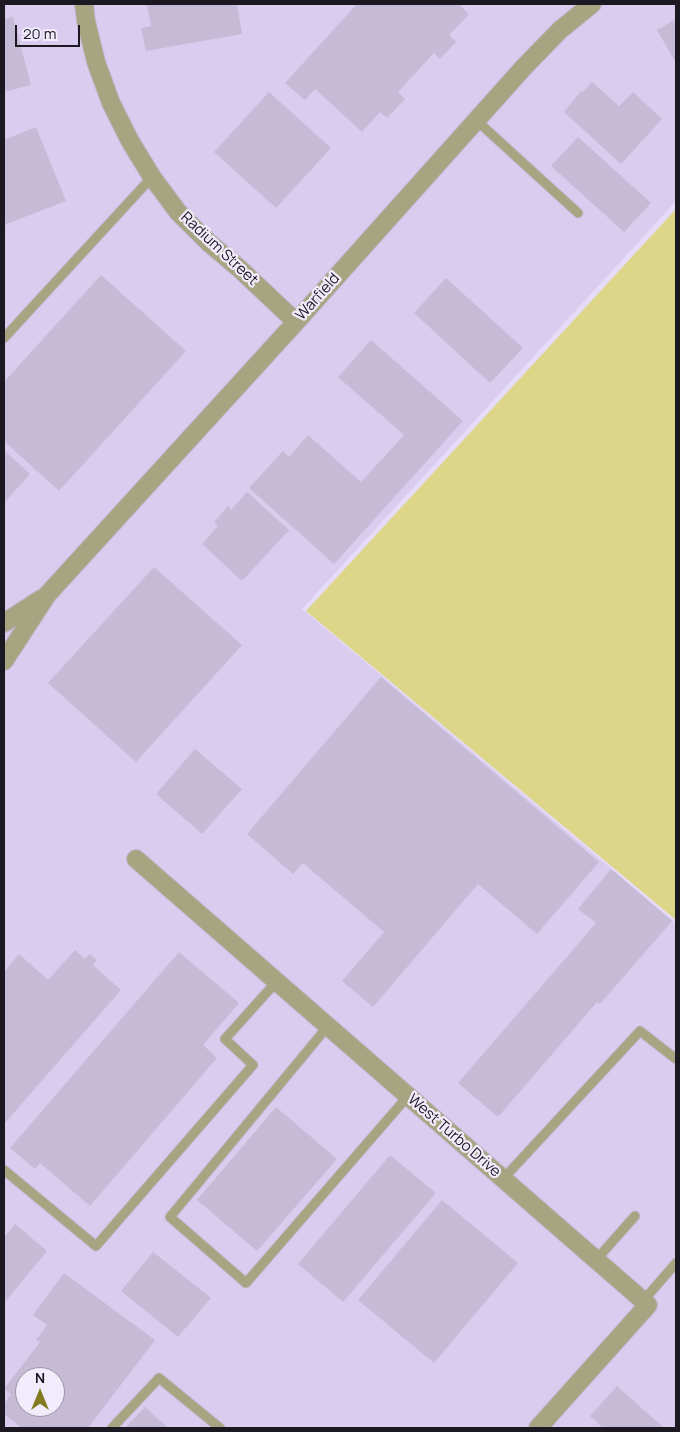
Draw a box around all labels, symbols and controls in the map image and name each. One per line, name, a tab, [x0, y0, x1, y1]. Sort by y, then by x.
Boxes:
scale bar	[18, 15, 82, 47]
text: 20 m	[23, 23, 56, 44]
street label: Radium Street	[177, 209, 261, 289]
street label: Warfield	[292, 270, 344, 324]
street label: West Turbo Drive	[404, 1091, 504, 1181]
north arrow	[15, 1367, 65, 1417]
text: N	[35, 1368, 45, 1387]

